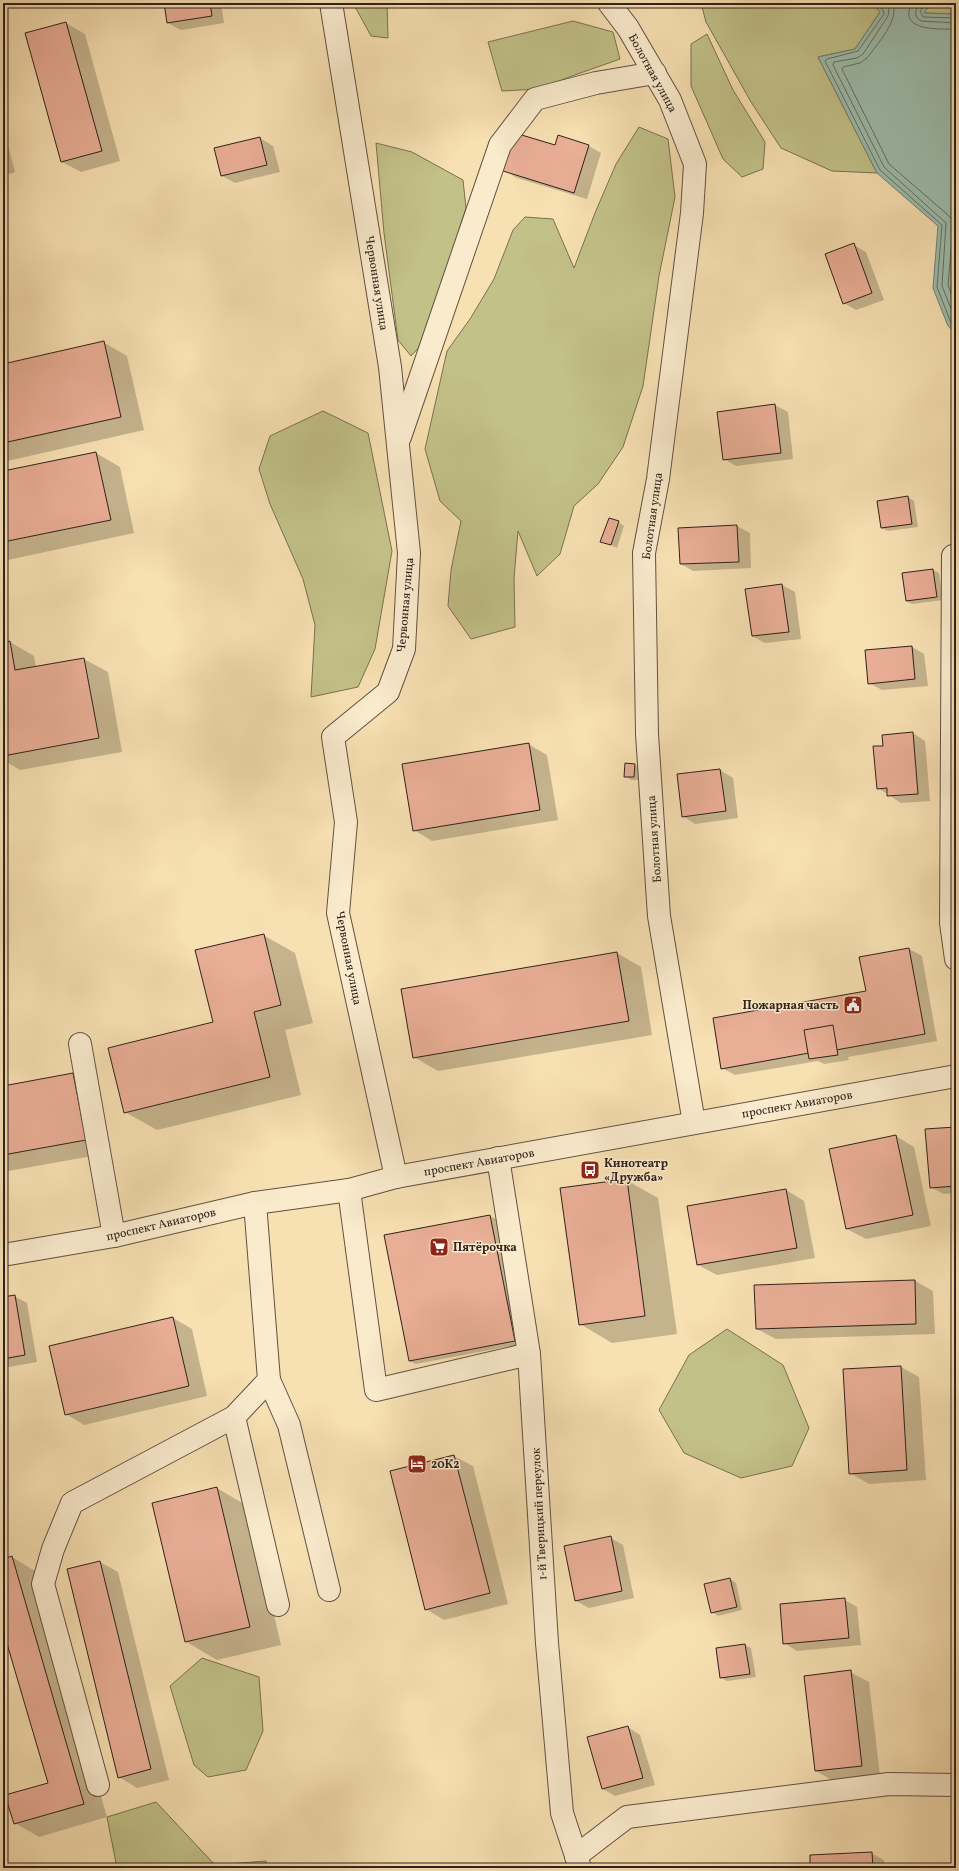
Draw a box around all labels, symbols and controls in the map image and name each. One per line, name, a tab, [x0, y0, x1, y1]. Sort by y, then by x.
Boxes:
street label: Болотная улица	[624, 31, 680, 116]
street label: Червонная улица	[361, 235, 391, 332]
street label: Болотная улица	[639, 472, 667, 561]
street label: Червонная улица	[394, 557, 418, 653]
street label: Болотная улица	[644, 795, 666, 883]
street label: Червонная улица	[331, 910, 365, 1007]
public building icon: Пожарная часть	[842, 994, 864, 1016]
place label: Пожарная часть	[743, 998, 839, 1014]
street label: проспект Авиаторов	[741, 1087, 854, 1123]
street label: проспект Авиаторов	[423, 1145, 536, 1181]
place label: Кинотеатр «Дружба»	[604, 1156, 668, 1186]
bus stop icon: Кинотеатр «Дружба»	[579, 1159, 601, 1181]
street label: проспект Авиаторов	[105, 1205, 218, 1245]
supermarket icon: Пятёрочка	[428, 1236, 450, 1258]
place label: Пятёрочка	[453, 1240, 517, 1256]
street label: 1-й Тверицкий переулок	[529, 1447, 551, 1581]
hotel icon: 20К2	[406, 1453, 428, 1475]
place label: 20К2	[431, 1457, 460, 1473]

